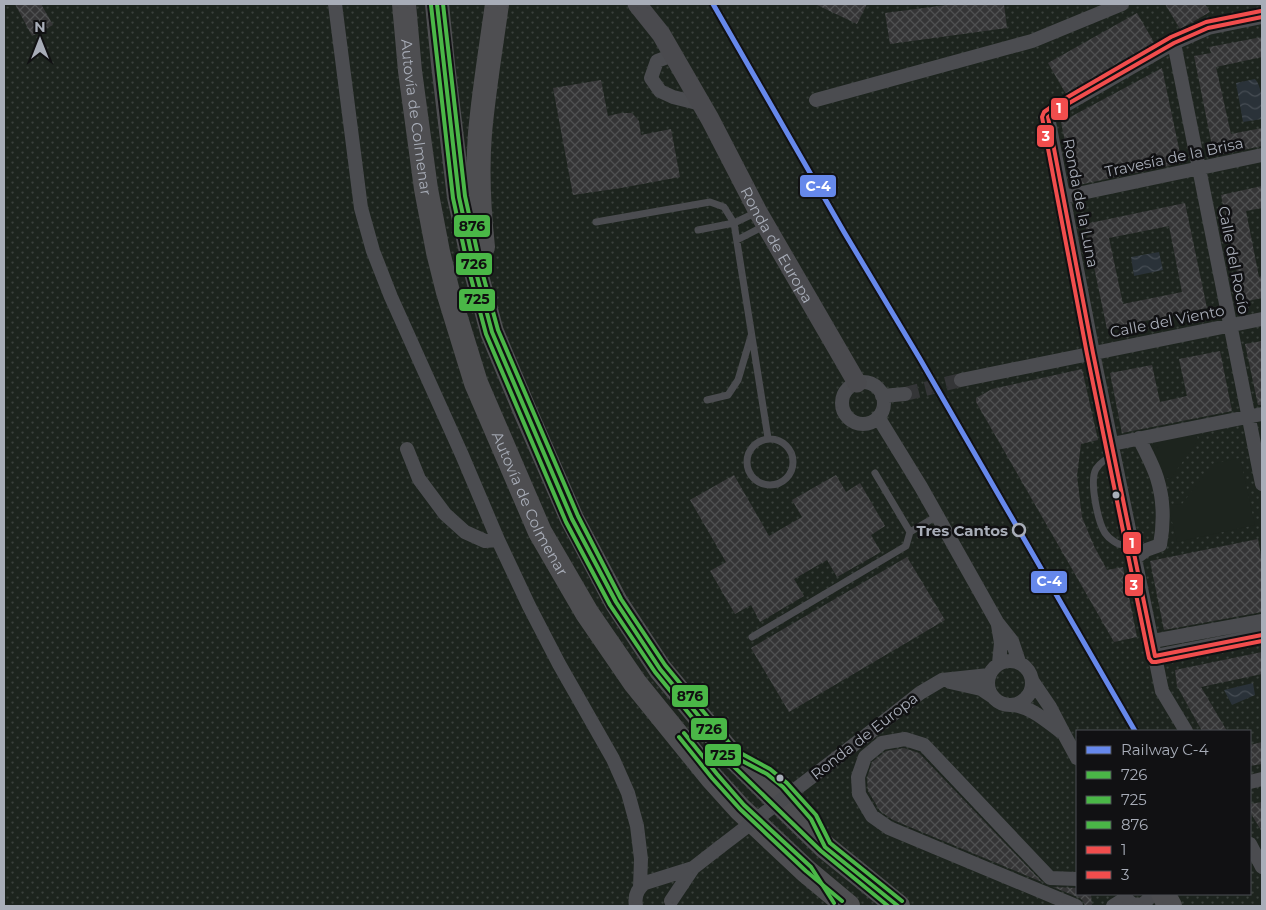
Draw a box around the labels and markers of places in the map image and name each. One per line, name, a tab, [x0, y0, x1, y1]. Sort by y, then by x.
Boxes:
unlabelled marker	[1111, 490, 1121, 500]
place label: Tres Cantos	[916, 521, 1008, 540]
marker: Tres Cantos	[1012, 523, 1026, 537]
unlabelled marker	[775, 773, 785, 783]

